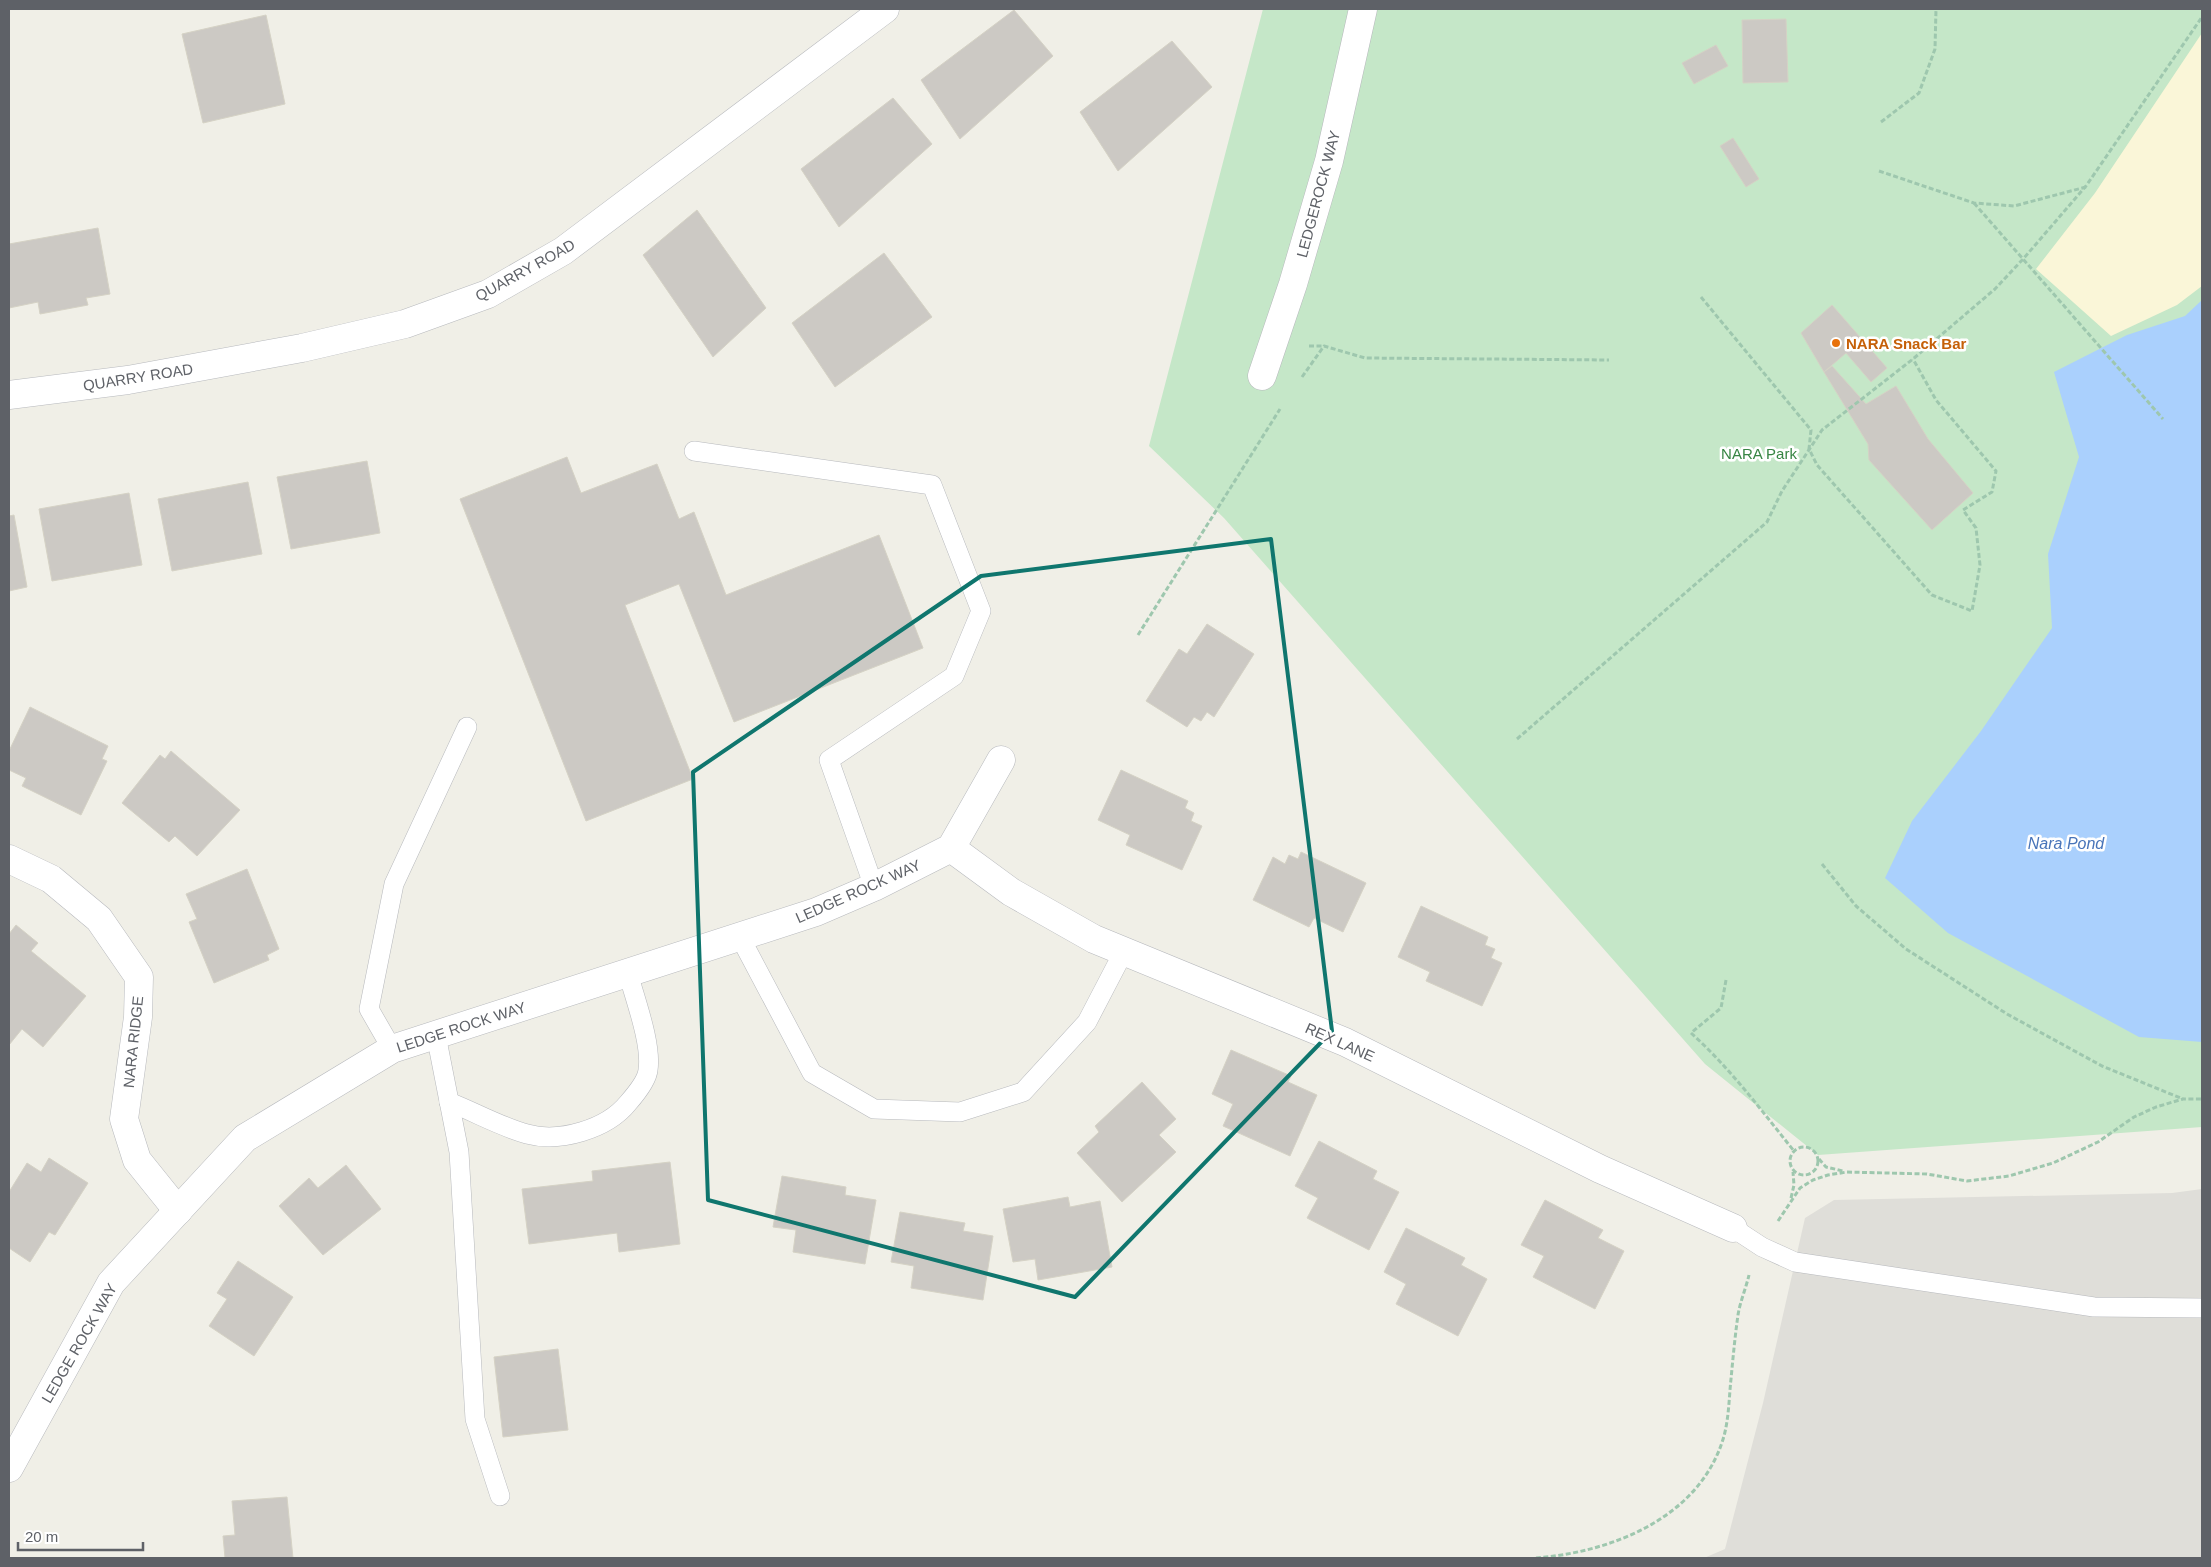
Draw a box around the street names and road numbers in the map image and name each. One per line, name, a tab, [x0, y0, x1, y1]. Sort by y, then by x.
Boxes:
street label: LEDGEROCK WAY	[1293, 129, 1343, 259]
street label: QUARRY ROAD	[472, 236, 578, 304]
street label: QUARRY ROAD	[82, 360, 194, 394]
street label: LEDGE ROCK WAY	[793, 856, 923, 926]
street label: NARA RIDGE	[120, 995, 146, 1089]
street label: LEDGE ROCK WAY	[394, 998, 528, 1056]
street label: REX LANE	[1303, 1019, 1377, 1065]
street label: LEDGE ROCK WAY	[38, 1280, 120, 1406]

